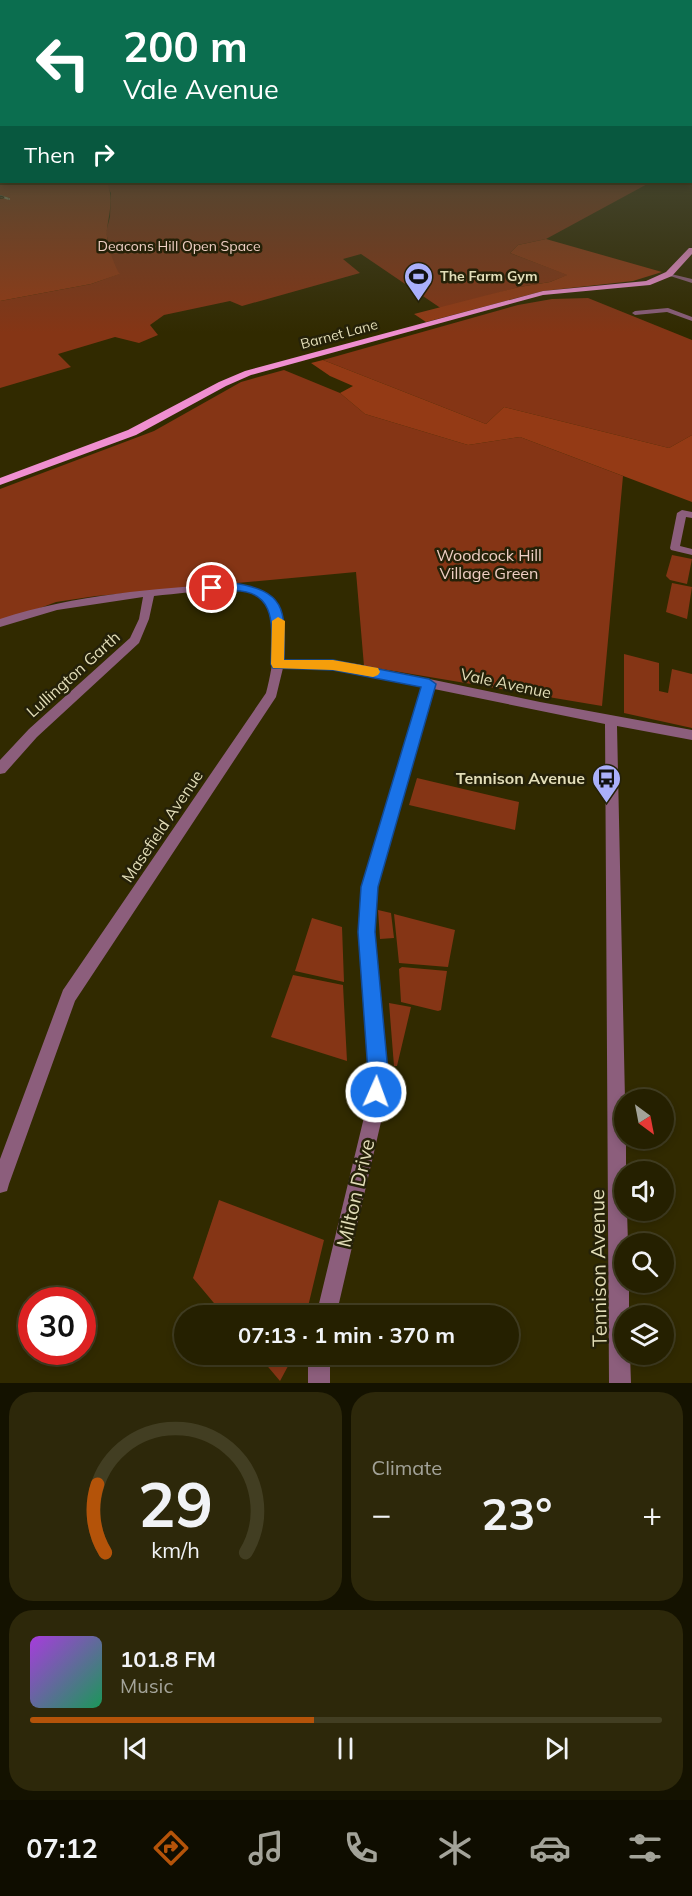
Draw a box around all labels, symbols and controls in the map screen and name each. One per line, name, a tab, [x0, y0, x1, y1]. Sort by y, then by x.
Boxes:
text: 200 m	[123, 20, 248, 73]
icon: left	[24, 24, 102, 102]
text: Vale Avenue	[123, 72, 279, 106]
icon: right	[87, 138, 120, 171]
text: Then	[24, 141, 75, 169]
park label: Deacons Hill Open Space	[97, 237, 261, 255]
sports icon: The Farm Gym	[403, 260, 435, 302]
place label: The Farm Gym	[440, 267, 538, 285]
street label: Barnet Lane	[298, 315, 380, 353]
park label: Woodcock Hill Village Green	[436, 545, 542, 583]
pin	[186, 562, 237, 613]
icon: arrive	[195, 571, 228, 604]
street label: Lullington Garth	[22, 627, 124, 721]
street label: Vale Avenue	[459, 664, 553, 702]
bus stop icon: Tennison Avenue	[590, 762, 622, 804]
street label: Masefield Avenue	[117, 766, 207, 886]
place label: Tennison Avenue	[456, 768, 585, 788]
position arrow	[344, 1060, 408, 1124]
north arrow	[614, 1089, 674, 1149]
map controls	[614, 1089, 674, 1365]
street label: Milton Drive	[330, 1136, 380, 1250]
button: sound	[614, 1161, 674, 1221]
street label: Tennison Avenue	[584, 1189, 612, 1347]
button: search	[614, 1233, 674, 1293]
speed limit sign: 30	[18, 1287, 96, 1365]
button: layers	[614, 1305, 674, 1365]
text: 07:13 · 1 min · 370 m	[238, 1321, 455, 1349]
text: Climate	[372, 1455, 442, 1480]
text: 29	[138, 1464, 213, 1543]
text: 23°	[481, 1485, 552, 1541]
text: −	[372, 1493, 391, 1534]
text: +	[642, 1493, 662, 1534]
text: km/h	[151, 1537, 199, 1564]
text: 101.8 FM	[120, 1645, 216, 1673]
text: Music	[120, 1673, 173, 1698]
icon: previous	[119, 1732, 152, 1765]
icon: pause	[329, 1732, 362, 1765]
icon: next	[540, 1732, 573, 1765]
icon: directions	[150, 1827, 192, 1869]
icon: music	[245, 1827, 287, 1869]
icon: phone	[340, 1827, 382, 1869]
icon: climate	[434, 1827, 476, 1869]
icon: car	[529, 1827, 571, 1869]
icon: filters	[624, 1827, 666, 1869]
text: 07:12	[26, 1831, 98, 1865]

